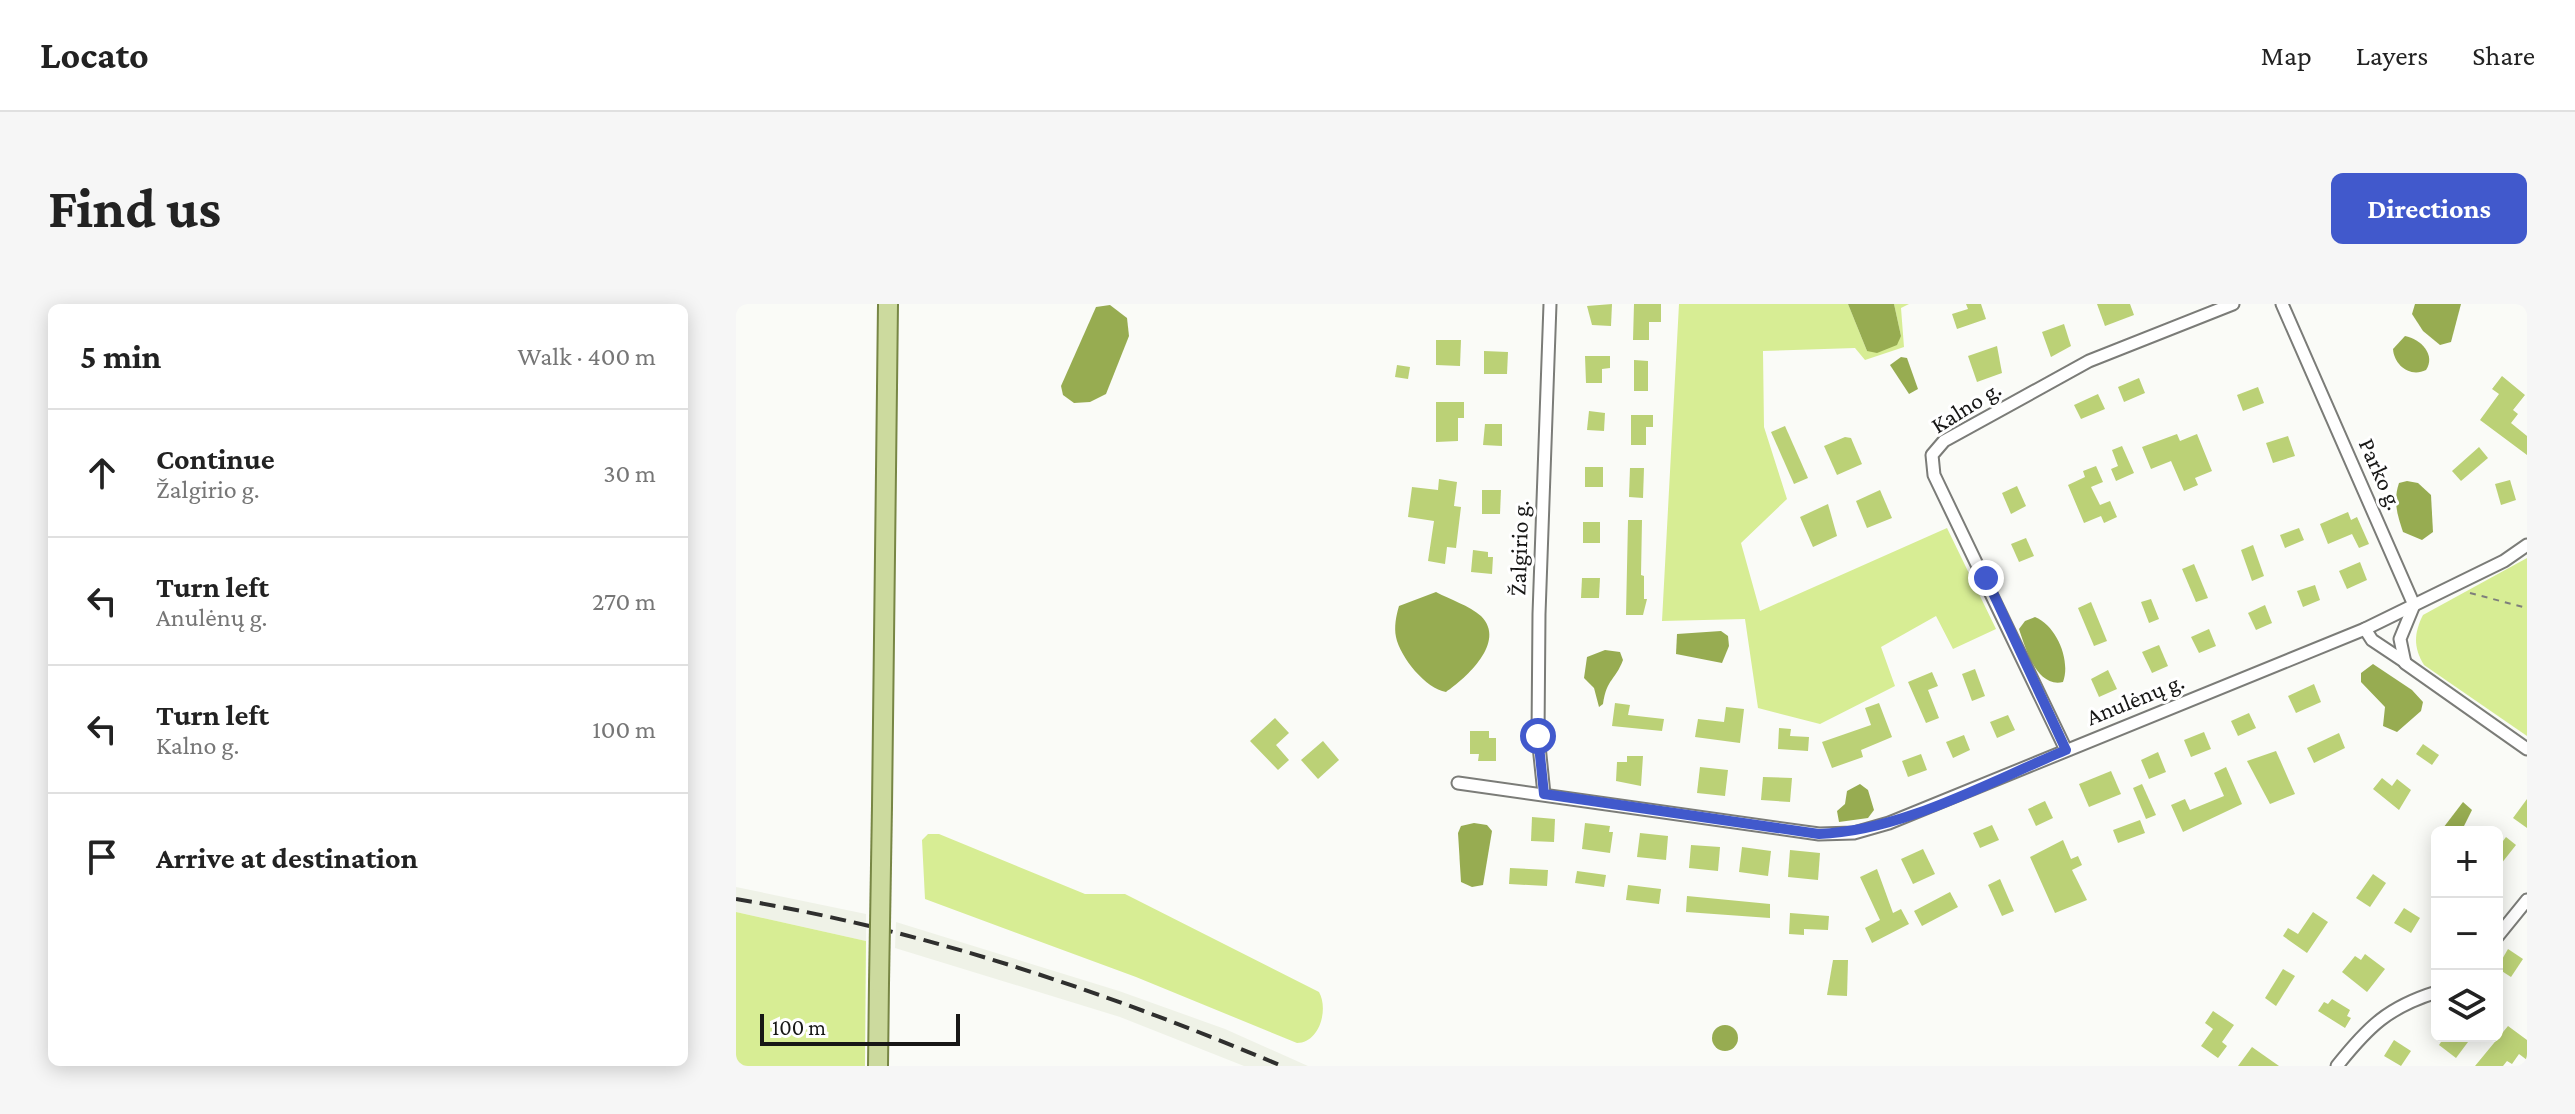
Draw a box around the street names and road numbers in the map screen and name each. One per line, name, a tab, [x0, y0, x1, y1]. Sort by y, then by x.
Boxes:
street label: Kalno g.	[1926, 375, 2006, 438]
street label: Parko g.	[2354, 434, 2409, 514]
street label: Žalgirio g.	[1503, 500, 1534, 596]
street label: Anulėnų g.	[2082, 667, 2188, 730]

